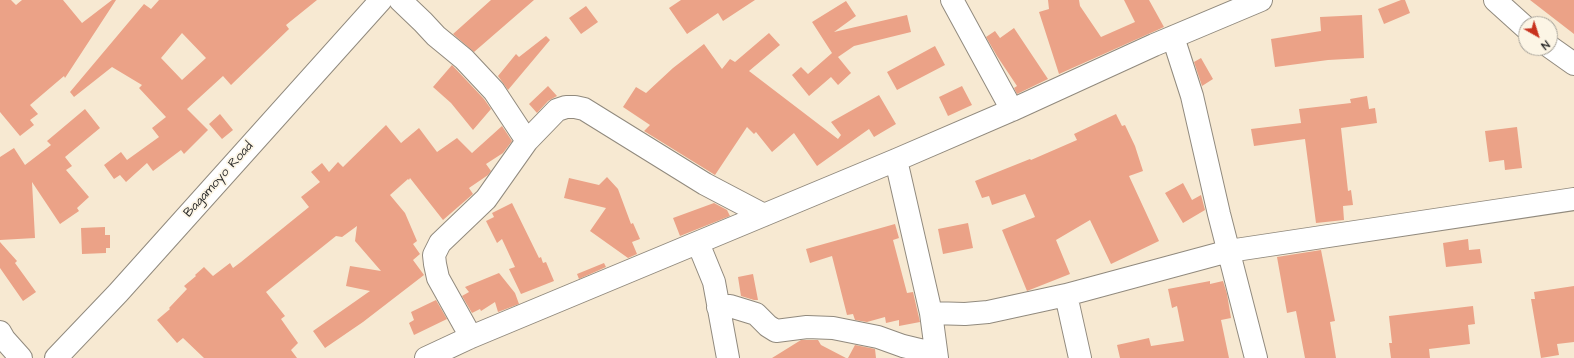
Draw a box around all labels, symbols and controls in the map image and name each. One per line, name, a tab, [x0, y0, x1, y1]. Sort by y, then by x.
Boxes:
north arrow	[1518, 16, 1558, 56]
text: N	[1538, 37, 1553, 53]
street label: Bagamoyo Road	[181, 139, 257, 221]

